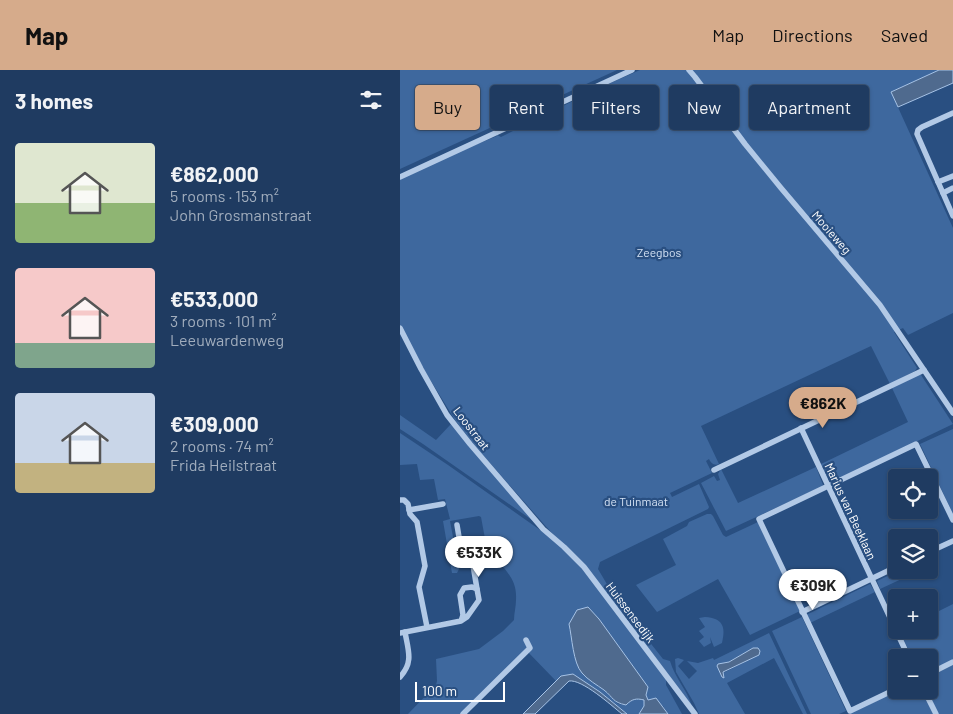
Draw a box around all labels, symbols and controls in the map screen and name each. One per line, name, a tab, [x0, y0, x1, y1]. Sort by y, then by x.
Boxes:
text: Map	[25, 21, 68, 50]
text: Map	[712, 24, 744, 46]
text: Directions	[772, 24, 853, 46]
text: Saved	[881, 24, 928, 46]
chip: Buy	[415, 85, 480, 130]
chip: Rent	[490, 85, 563, 130]
chip: Filters	[573, 85, 659, 130]
chip: New	[669, 85, 739, 130]
chip: Apartment	[749, 85, 869, 130]
icon: filters	[357, 86, 385, 114]
text: 3 homes	[15, 88, 93, 113]
text: €862,000	[170, 161, 259, 186]
icon: home	[55, 163, 115, 223]
text: 5 rooms · 153 m²	[170, 186, 279, 205]
text: John Grosmanstraat	[170, 205, 312, 224]
street label: Mooieweg	[810, 208, 854, 256]
park label: Zeegbos	[637, 245, 682, 259]
text: €533,000	[170, 286, 258, 311]
icon: home	[55, 288, 115, 348]
text: 3 rooms · 101 m²	[170, 311, 277, 330]
text: Leeuwardenweg	[170, 330, 284, 349]
pin: €862K	[788, 386, 858, 429]
text: €862K	[800, 393, 846, 412]
street label: Loostraat	[451, 404, 493, 452]
text: €309,000	[170, 411, 259, 436]
icon: home	[55, 413, 115, 473]
text: 2 rooms · 74 m²	[170, 436, 274, 455]
text: Frida Heilstraat	[170, 455, 277, 474]
street label: Marius van Beeklaan	[822, 460, 880, 562]
map controls	[888, 469, 938, 699]
button: locate	[888, 469, 938, 519]
park label: de Tuinmaat	[604, 494, 668, 508]
button: layers	[888, 529, 938, 579]
pin: €533K	[444, 536, 514, 578]
text: €533K	[456, 542, 502, 561]
pin: €309K	[778, 568, 848, 611]
text: €309K	[790, 575, 836, 594]
street label: Huissensedijk	[604, 579, 658, 645]
button: +	[888, 589, 938, 639]
button: −	[888, 649, 938, 699]
scale bar	[415, 679, 505, 702]
text: 100 m	[422, 682, 457, 699]

